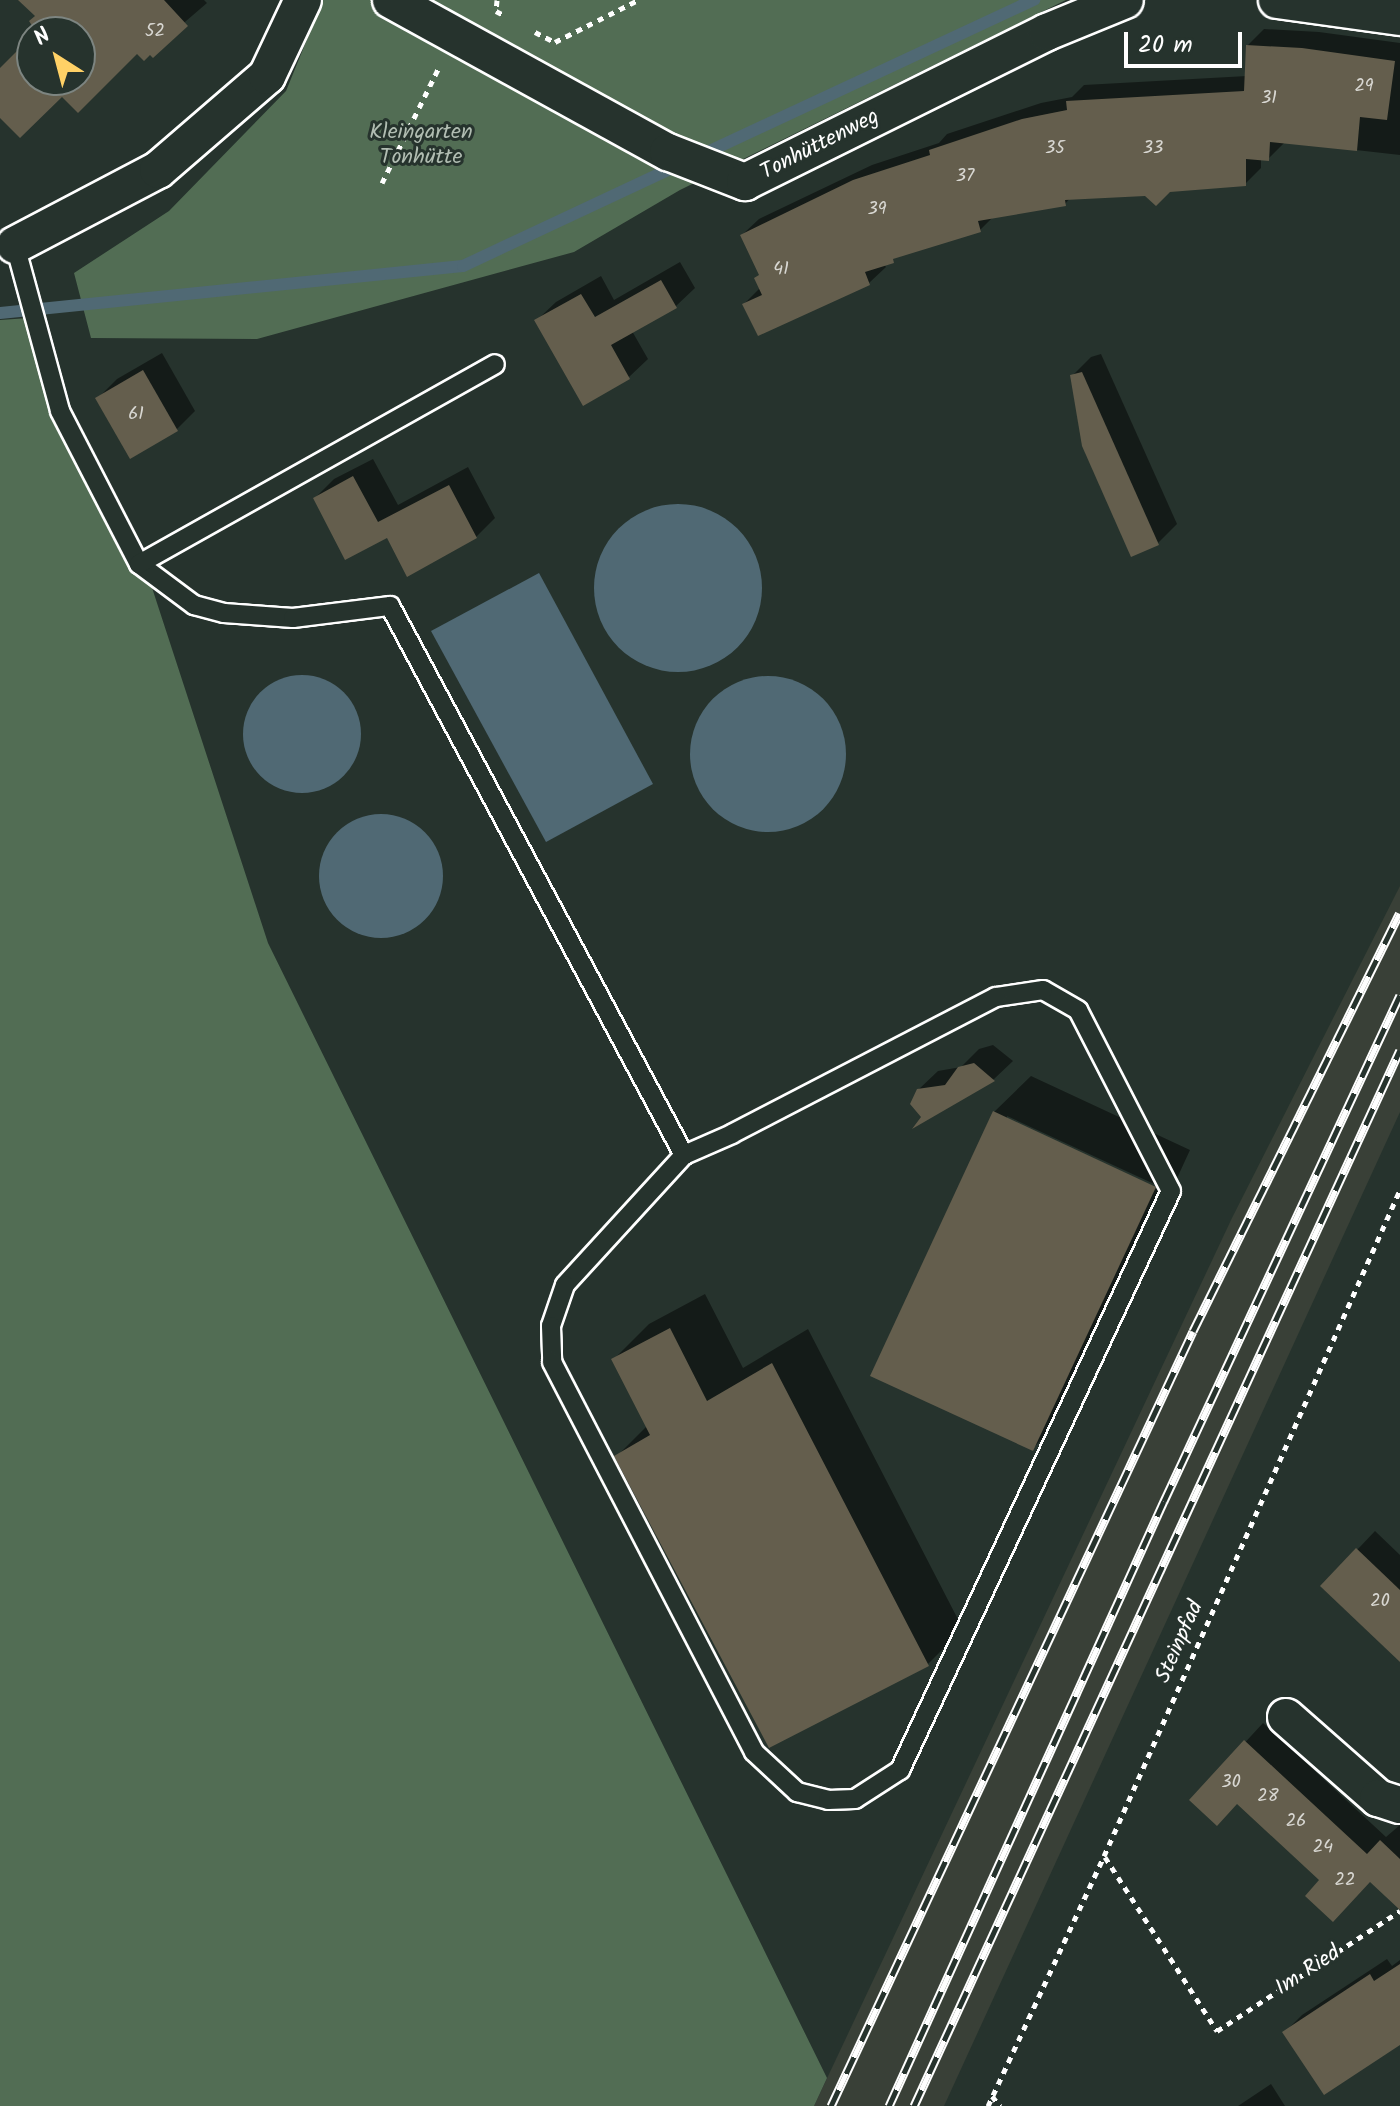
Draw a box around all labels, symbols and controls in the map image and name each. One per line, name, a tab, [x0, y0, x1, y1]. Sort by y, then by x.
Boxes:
north arrow	[16, 16, 96, 96]
scale bar	[1128, 16, 1246, 66]
text: N	[27, 20, 59, 56]
house number: 52	[145, 21, 165, 43]
text: 20 m	[1138, 26, 1193, 65]
house number: 29	[1354, 76, 1374, 98]
house number: 31	[1261, 88, 1277, 110]
street label: Tonhüttenweg	[756, 104, 884, 186]
park label: Kleingarten Tonhütte	[369, 119, 473, 170]
house number: 35	[1045, 138, 1065, 160]
house number: 33	[1143, 138, 1163, 160]
house number: 37	[956, 166, 974, 188]
house number: 39	[867, 199, 887, 221]
house number: 41	[773, 259, 789, 281]
house number: 61	[128, 404, 144, 426]
house number: 20	[1370, 1591, 1390, 1613]
street label: Steinpfad	[1150, 1597, 1210, 1687]
house number: 30	[1221, 1772, 1241, 1794]
house number: 28	[1257, 1786, 1279, 1808]
house number: 26	[1286, 1811, 1306, 1833]
house number: 24	[1313, 1837, 1333, 1859]
house number: 22	[1335, 1870, 1355, 1892]
street label: Im Ried	[1271, 1940, 1345, 2002]

